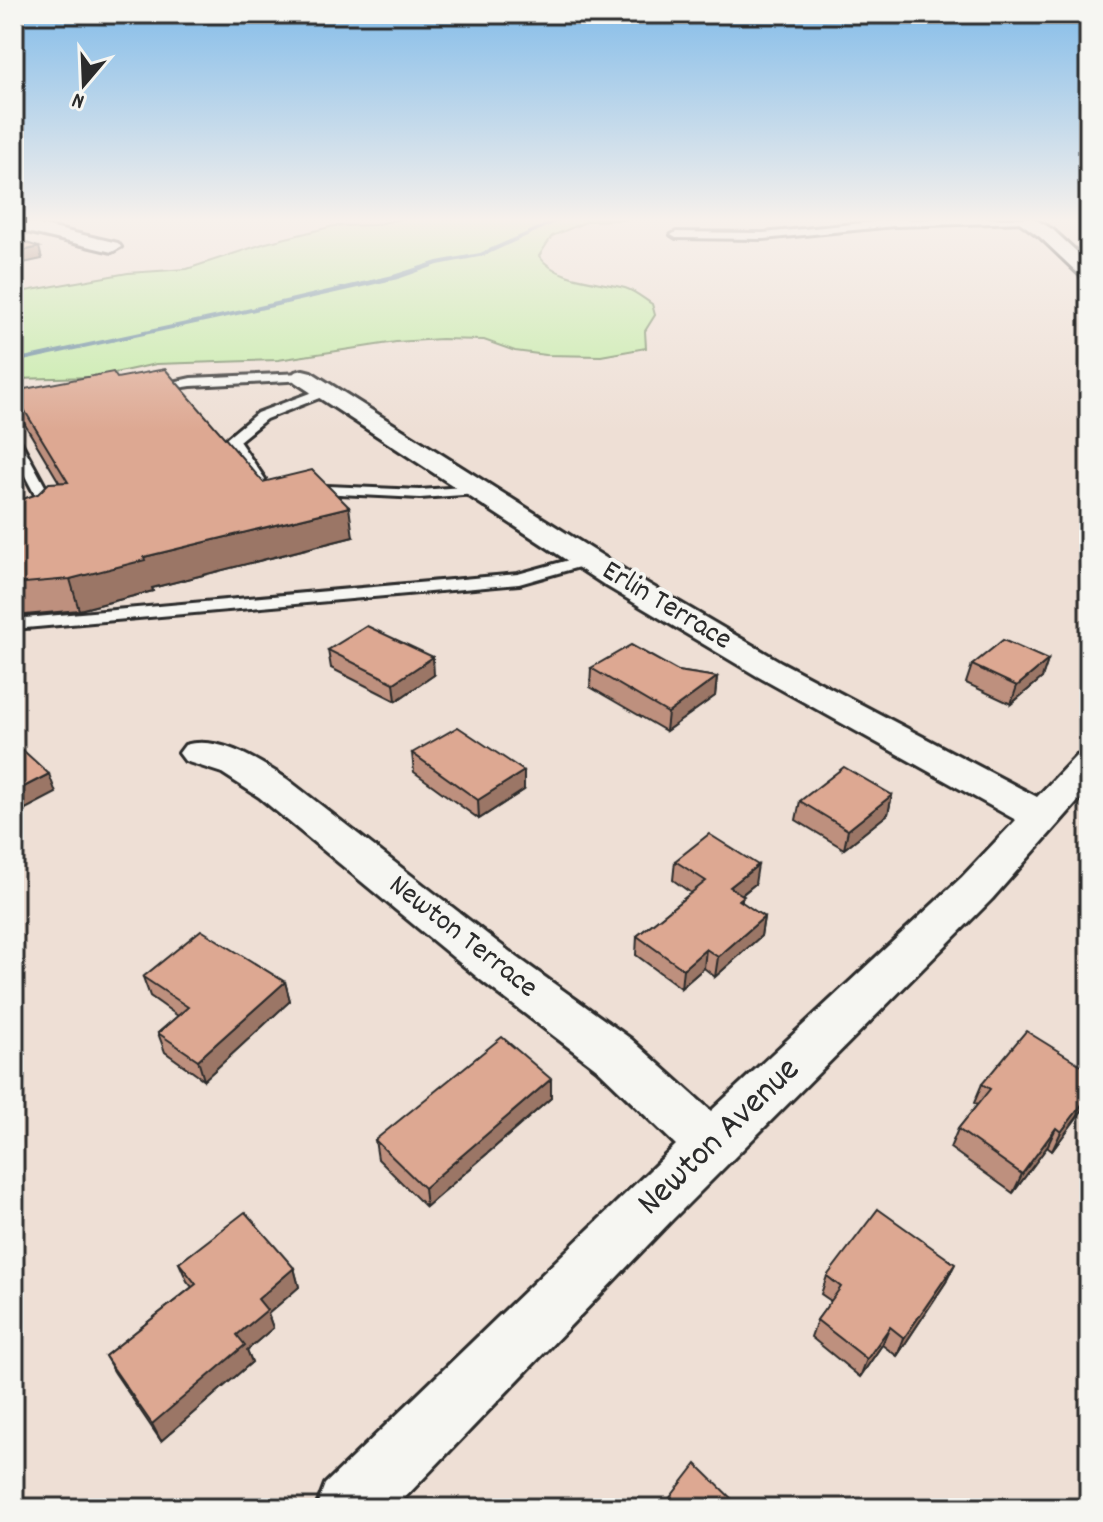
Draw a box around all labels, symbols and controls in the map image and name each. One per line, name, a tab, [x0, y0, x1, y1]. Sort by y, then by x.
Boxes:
north arrow	[44, 44, 124, 124]
text: N	[68, 83, 89, 116]
street label: Erlin Terrace	[593, 551, 739, 663]
street label: Newton Terrace	[378, 866, 546, 1010]
street label: Newton Avenue	[627, 1047, 813, 1229]

